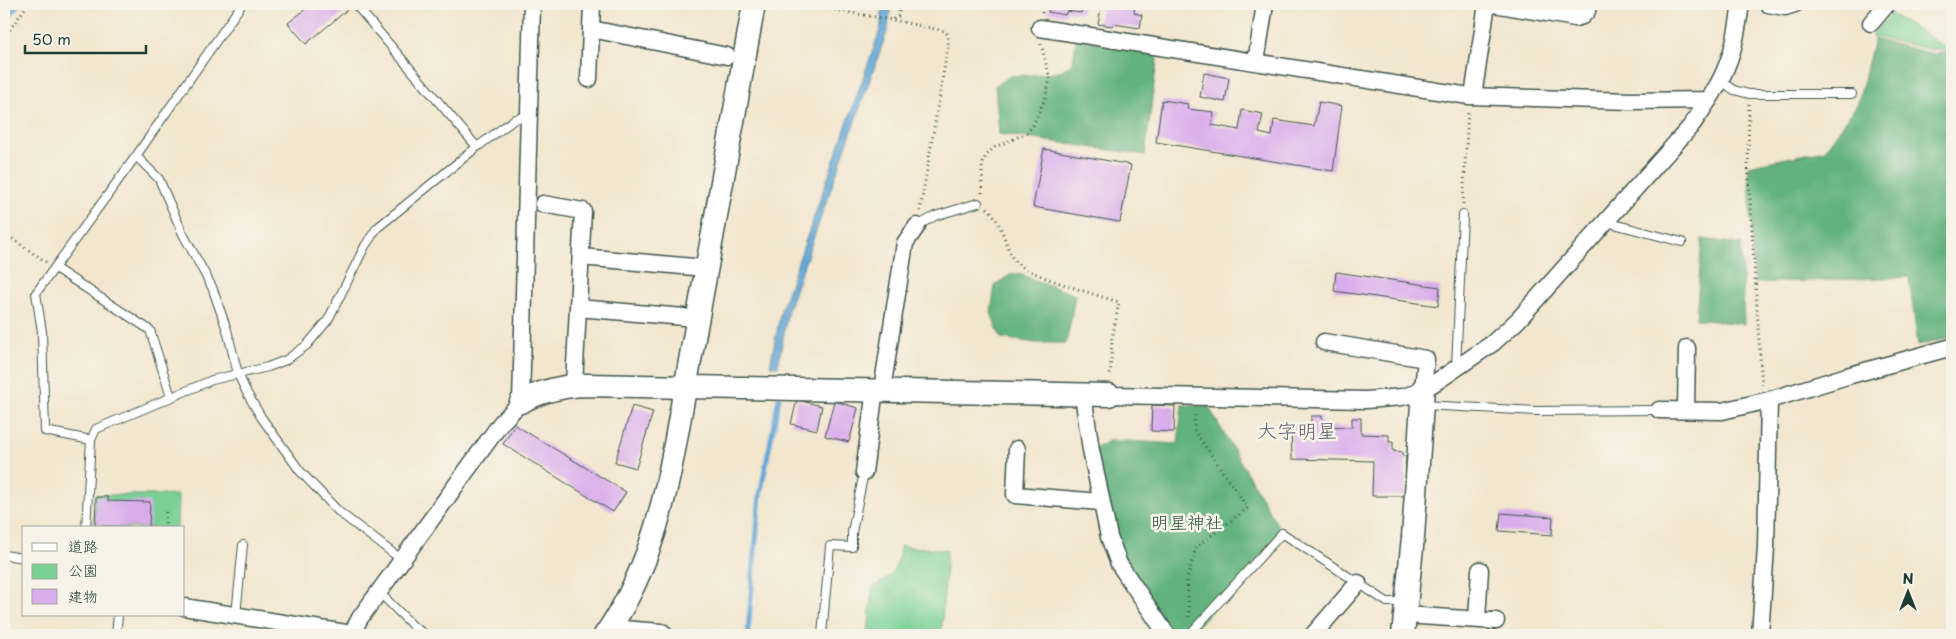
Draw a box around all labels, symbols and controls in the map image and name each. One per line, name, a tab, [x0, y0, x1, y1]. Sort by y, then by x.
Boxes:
scale bar	[25, 22, 146, 54]
text: 50 m	[32, 27, 71, 50]
district label: 大字明星	[1257, 415, 1337, 445]
park label: 明星神社	[1151, 508, 1223, 535]
legend	[22, 526, 185, 616]
text: 道路	[68, 534, 98, 557]
text: 公園	[68, 558, 98, 581]
north arrow	[1884, 566, 1934, 616]
text: N	[1902, 568, 1914, 589]
text: 建物	[68, 584, 98, 607]

